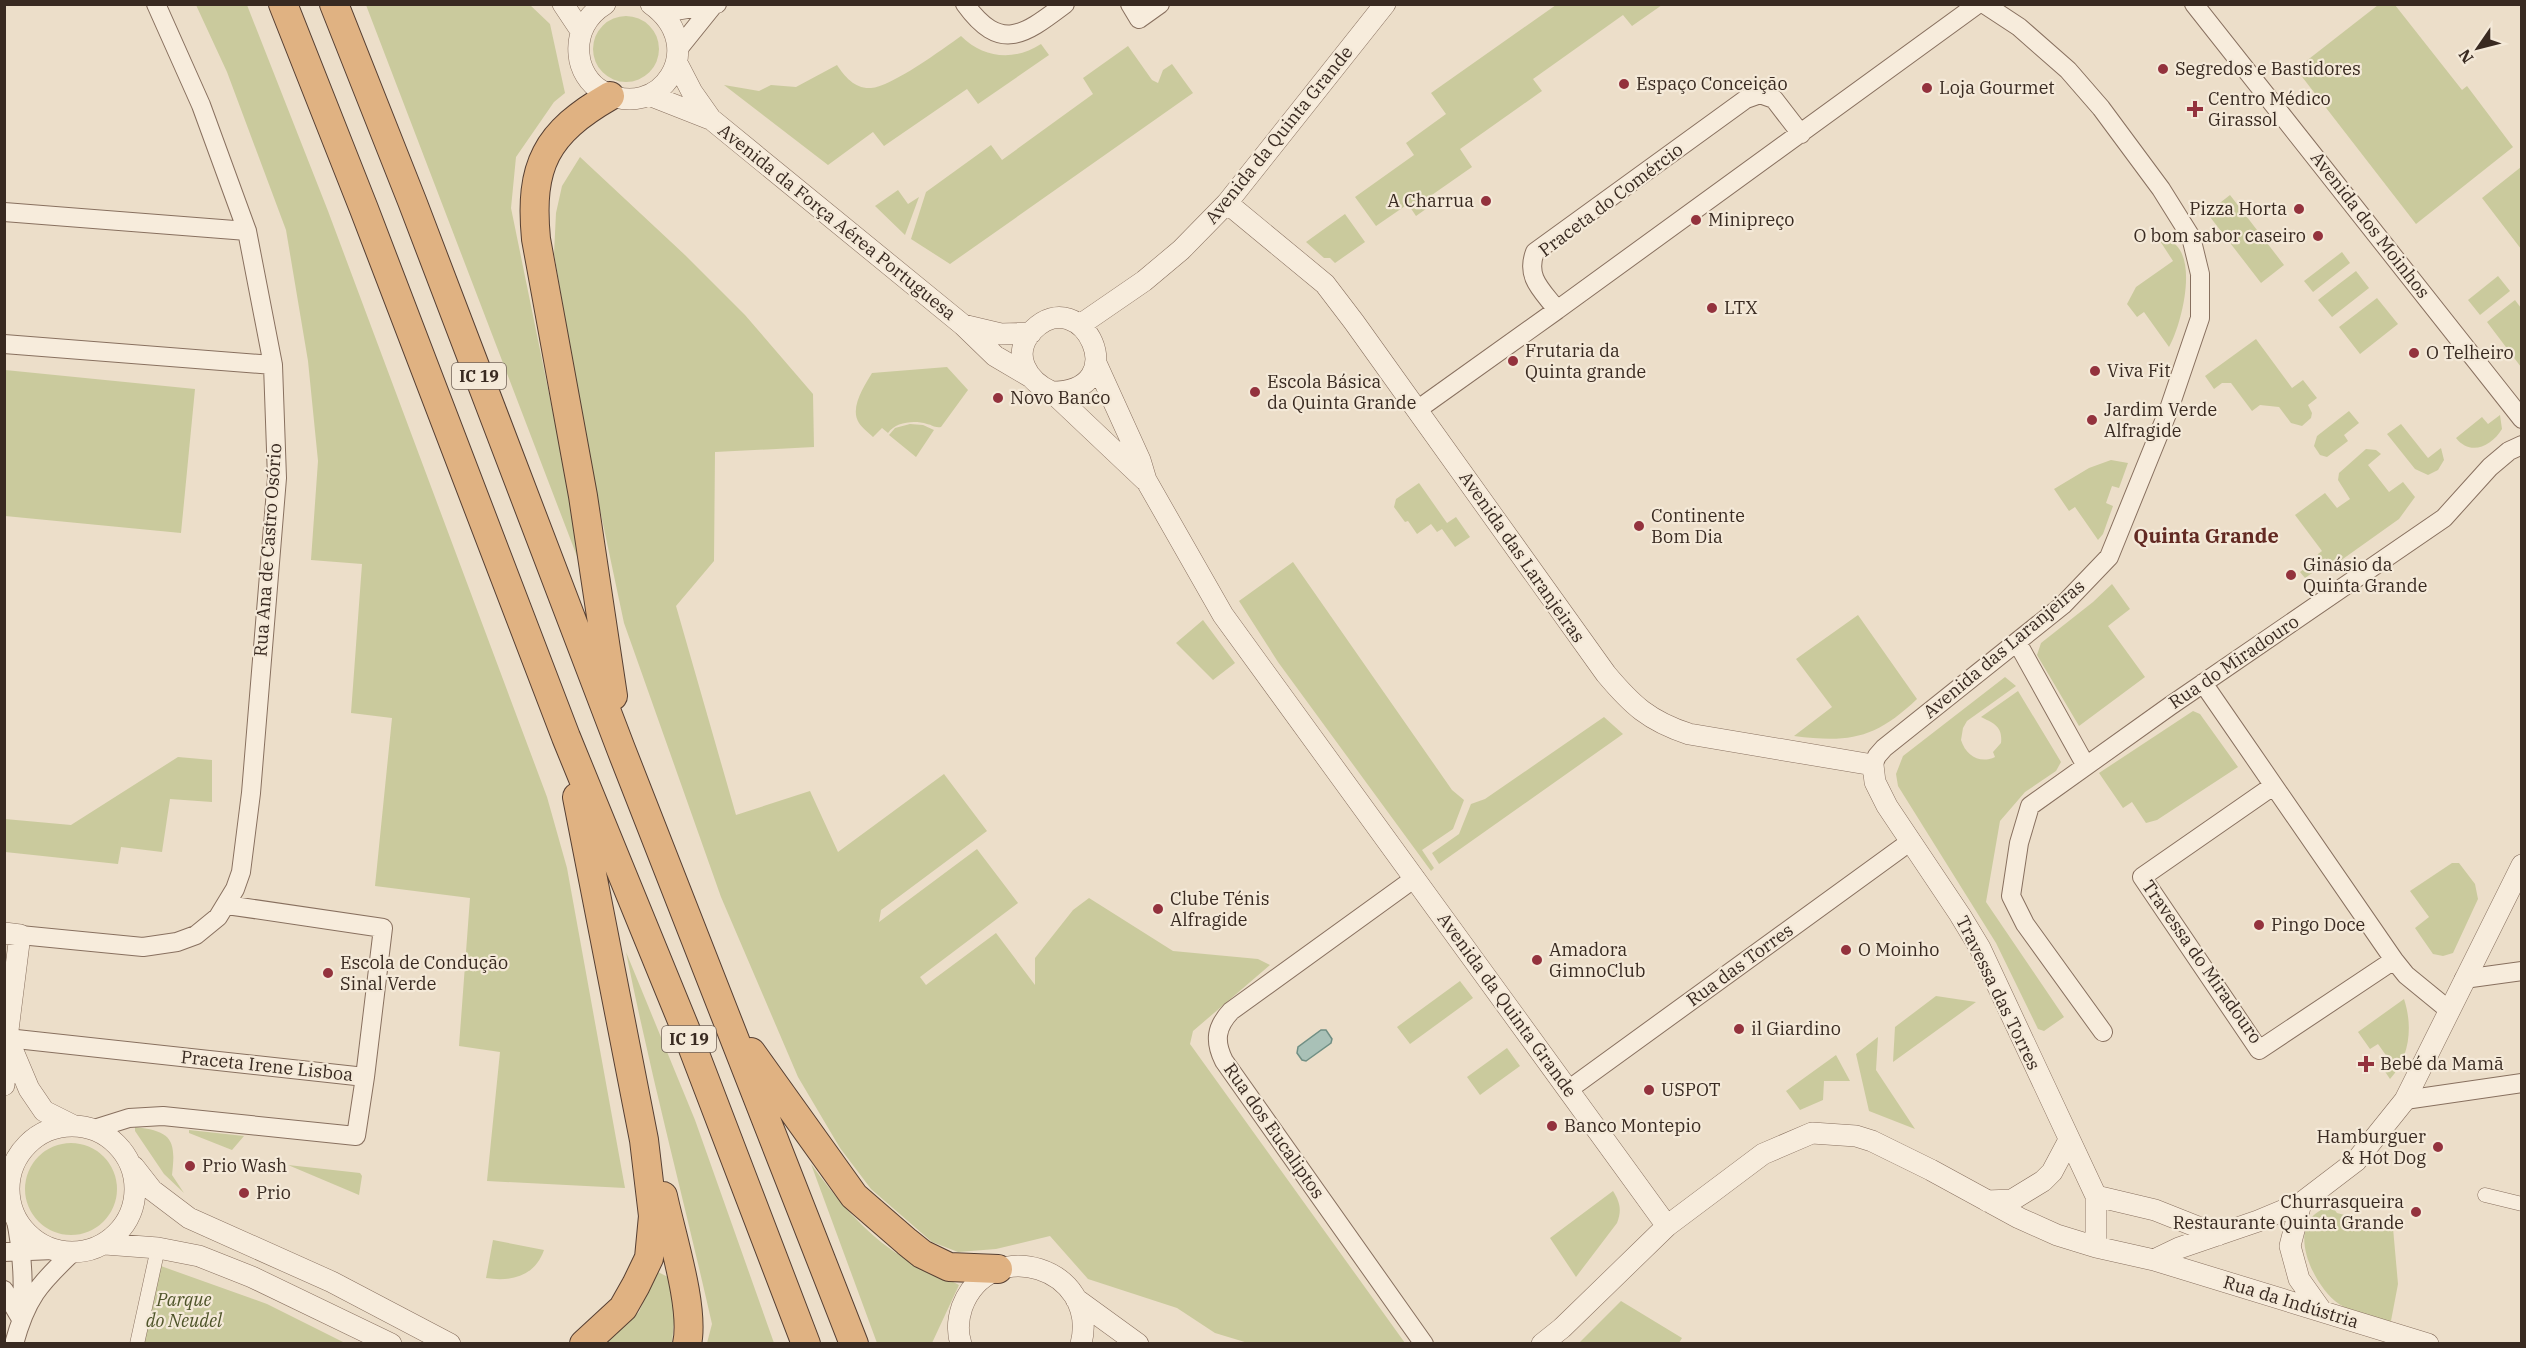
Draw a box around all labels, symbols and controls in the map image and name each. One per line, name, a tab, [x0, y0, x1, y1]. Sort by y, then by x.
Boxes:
north arrow	[2448, 18, 2508, 78]
street label: Avenida da Quinta Grande	[1200, 41, 1358, 228]
text: N	[2454, 46, 2478, 68]
place label: Segredos e Bastidores	[2175, 57, 2361, 80]
marker: Segredos e Bastidores	[2156, 62, 2170, 76]
place label: Espaço Conceição	[1636, 72, 1788, 95]
place label: Loja Gourmet	[1939, 76, 2055, 99]
marker: Espaço Conceição	[1617, 77, 1631, 91]
marker: Loja Gourmet	[1920, 81, 1934, 95]
place label: Centro Médico Girassol	[2208, 87, 2331, 131]
marker: Centro Médico Girassol	[2186, 100, 2204, 118]
street label: Avenida da Força Aérea Portuguesa	[714, 118, 961, 325]
street label: Praceta do Comércio	[1534, 138, 1687, 261]
street label: Avenida dos Moinhos	[2306, 147, 2435, 303]
place label: A Charrua	[1387, 189, 1474, 212]
marker: A Charrua	[1479, 194, 1493, 208]
place label: Pizza Horta	[2189, 197, 2287, 220]
marker: Pizza Horta	[2292, 202, 2306, 216]
place label: Minipreço	[1708, 208, 1794, 231]
marker: Minipreço	[1689, 213, 1703, 227]
place label: O bom sabor caseiro	[2134, 224, 2306, 247]
marker: O bom sabor caseiro	[2311, 229, 2325, 243]
place label: LTX	[1724, 296, 1758, 319]
marker: LTX	[1705, 301, 1719, 315]
place label: Frutaria da Quinta grande	[1525, 339, 1646, 383]
place label: O Telheiro	[2426, 341, 2514, 364]
marker: O Telheiro	[2407, 346, 2421, 360]
marker: Frutaria da Quinta grande	[1506, 354, 1520, 368]
place label: Viva Fit	[2107, 359, 2171, 382]
road number: IC 19	[452, 363, 506, 389]
marker: Viva Fit	[2088, 364, 2102, 378]
place label: Escola Básica da Quinta Grande	[1267, 370, 1416, 414]
marker: Escola Básica da Quinta Grande	[1248, 385, 1262, 399]
place label: Novo Banco	[1010, 386, 1110, 409]
marker: Novo Banco	[991, 391, 1005, 405]
place label: Jardim Verde Alfragide	[2104, 398, 2217, 442]
marker: Jardim Verde Alfragide	[2085, 413, 2099, 427]
street label: Rua Ana de Castro Osório	[249, 442, 286, 658]
street label: Avenida das Laranjeiras	[1454, 467, 1590, 647]
place label: Continente Bom Dia	[1651, 504, 1745, 548]
marker: Continente Bom Dia	[1632, 519, 1646, 533]
district label: Quinta Grande	[2133, 522, 2279, 549]
place label: Ginásio da Quinta Grande	[2303, 553, 2427, 597]
marker: Ginásio da Quinta Grande	[2284, 568, 2298, 582]
street label: Avenida das Laranjeiras	[1918, 574, 2089, 723]
street label: Rua do Miradouro	[2164, 610, 2303, 714]
street label: Travessa do Miradouro	[2137, 875, 2268, 1048]
place label: Clube Ténis Alfragide	[1170, 887, 1270, 931]
marker: Clube Ténis Alfragide	[1151, 902, 1165, 916]
street label: Avenida da Quinta Grande	[1433, 908, 1582, 1101]
street label: Travessa das Torres	[1951, 912, 2046, 1074]
place label: Pingo Doce	[2271, 913, 2365, 936]
street label: Rua das Torres	[1682, 918, 1798, 1011]
marker: Pingo Doce	[2252, 918, 2266, 932]
place label: Amadora GimnoClub	[1549, 938, 1646, 982]
place label: O Moinho	[1858, 938, 1939, 961]
marker: O Moinho	[1839, 943, 1853, 957]
place label: Escola de Condução Sinal Verde	[340, 951, 508, 995]
marker: Amadora GimnoClub	[1530, 953, 1544, 967]
marker: Escola de Condução Sinal Verde	[321, 966, 335, 980]
place label: il Giardino	[1751, 1017, 1841, 1040]
marker: il Giardino	[1732, 1022, 1746, 1036]
road number: IC 19	[662, 1026, 716, 1052]
street label: Praceta Irene Lisboa	[180, 1045, 355, 1086]
place label: Bebé da Mamã	[2380, 1052, 2504, 1075]
marker: Bebé da Mamã	[2357, 1055, 2375, 1073]
street label: Rua dos Eucaliptos	[1219, 1058, 1330, 1203]
place label: USPOT	[1661, 1078, 1721, 1101]
marker: USPOT	[1642, 1083, 1656, 1097]
place label: Banco Montepio	[1564, 1114, 1701, 1137]
marker: Banco Montepio	[1545, 1119, 1559, 1133]
place label: Hamburguer & Hot Dog	[2316, 1125, 2426, 1169]
marker: Hamburguer & Hot Dog	[2431, 1140, 2445, 1154]
place label: Prio Wash	[202, 1154, 287, 1177]
marker: Prio Wash	[183, 1159, 197, 1173]
place label: Prio	[256, 1181, 291, 1204]
marker: Prio	[237, 1186, 251, 1200]
place label: Churrasqueira Restaurante Quinta Grande	[2173, 1190, 2404, 1234]
marker: Churrasqueira Restaurante Quinta Grande	[2409, 1205, 2423, 1219]
street label: Rua da Indústria	[2221, 1270, 2362, 1333]
park label: Parque do Neudel	[146, 1288, 223, 1332]

